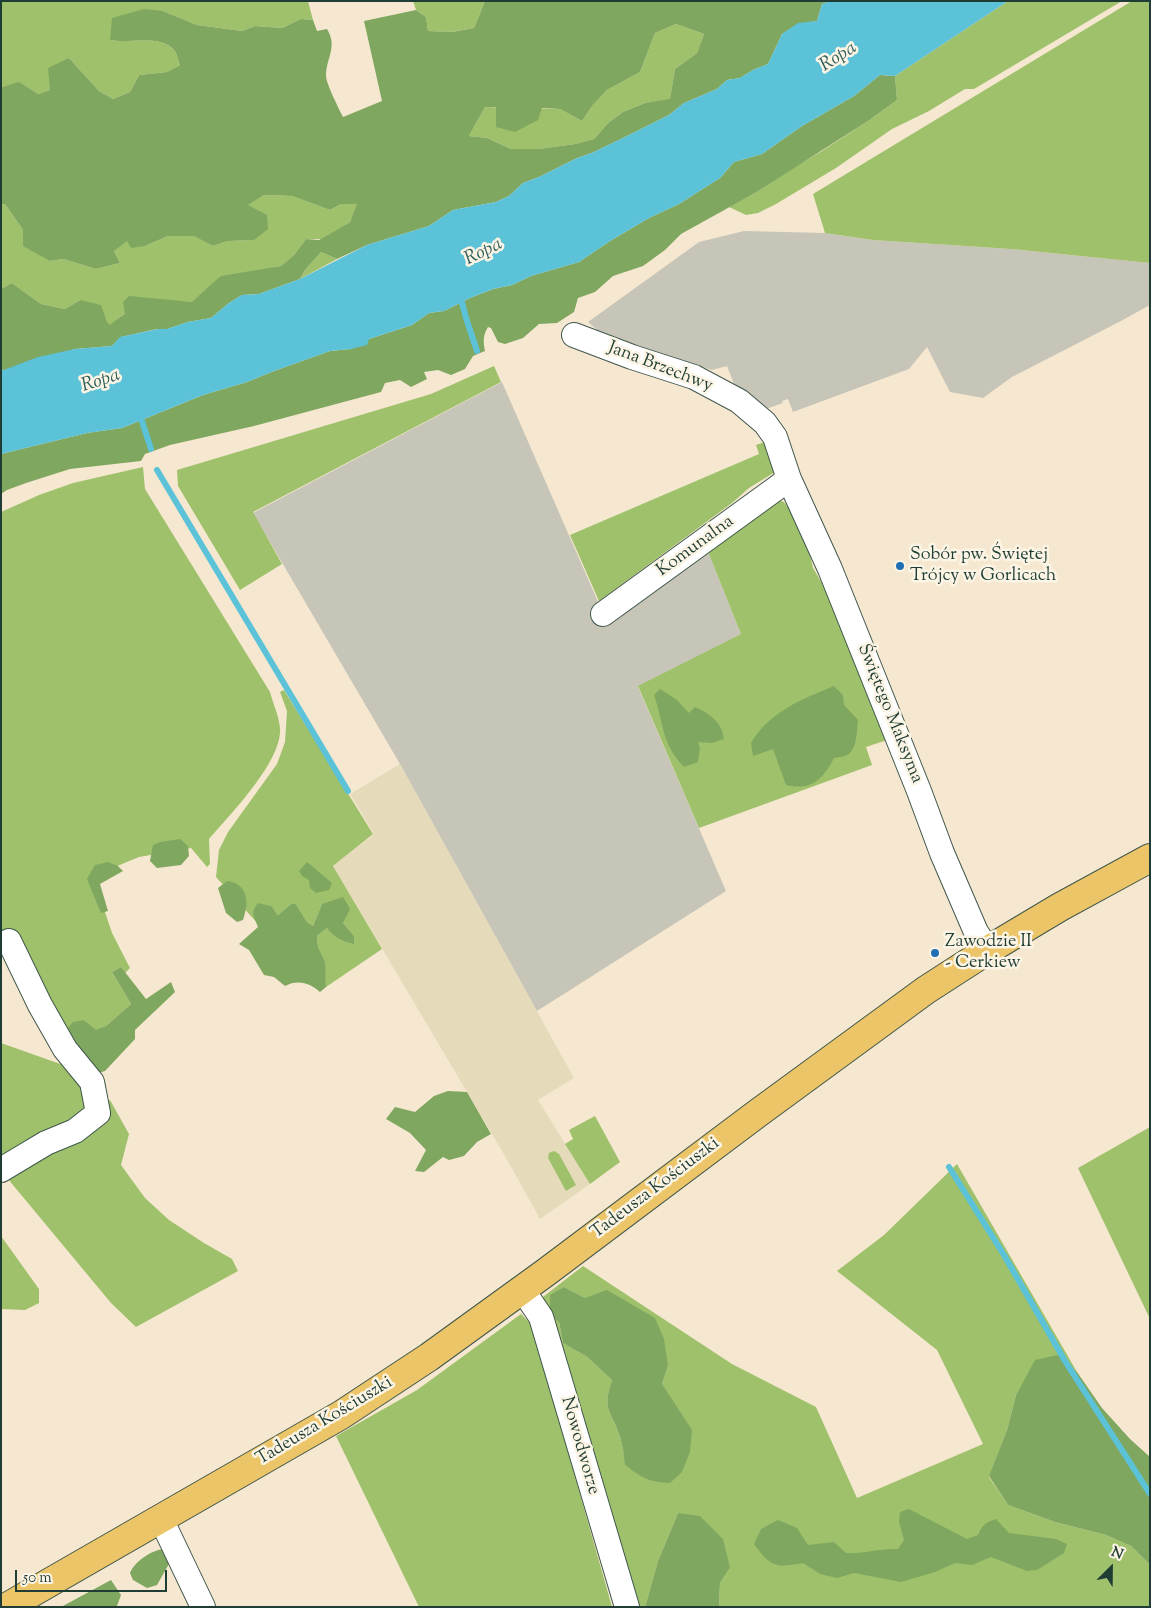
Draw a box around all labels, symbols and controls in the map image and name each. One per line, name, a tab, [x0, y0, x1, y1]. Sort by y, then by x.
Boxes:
water label: Ropa	[816, 38, 862, 78]
water label: Ropa	[461, 234, 507, 272]
street label: Jana Brzechwy	[605, 338, 715, 398]
water label: Ropa	[79, 365, 123, 399]
street label: Komunalna	[653, 512, 739, 582]
place label: Sobór pw. Świętej Trójcy w Gorlicach	[910, 545, 1056, 588]
marker: Sobór pw. Świętej Trójcy w Gorlicach	[894, 560, 906, 572]
street label: Świętego Maksyma	[851, 641, 927, 787]
place label: Zawodzie II - Cerkiew	[945, 932, 1032, 974]
marker: Zawodzie II - Cerkiew	[929, 947, 941, 959]
street label: Tadeusza Kościuszki	[587, 1134, 725, 1244]
street label: Tadeusza Kościuszki	[253, 1373, 397, 1471]
street label: Nowodworze	[555, 1395, 603, 1497]
north arrow	[1086, 1543, 1136, 1593]
text: N	[1108, 1543, 1126, 1566]
scale bar	[18, 1560, 170, 1592]
text: 50 m	[23, 1568, 52, 1589]

